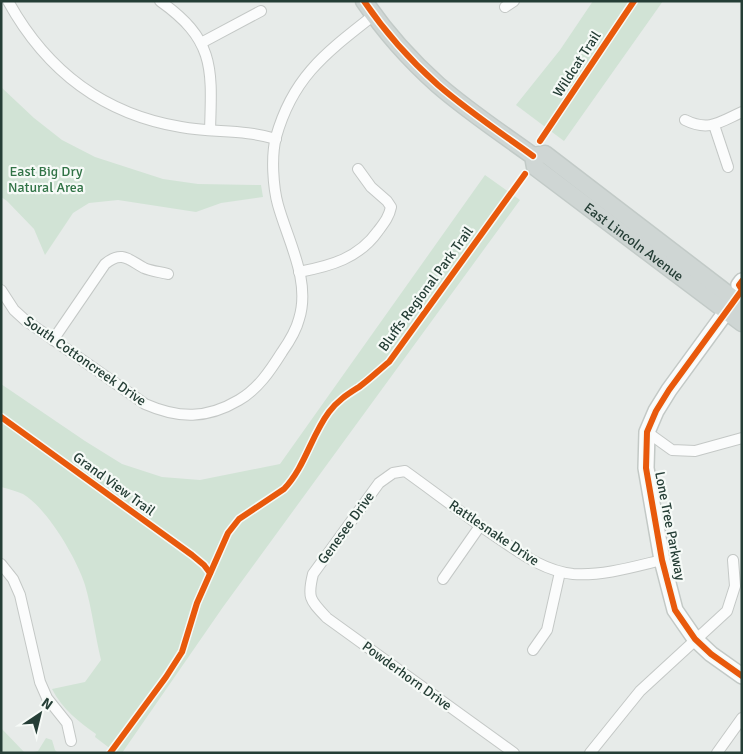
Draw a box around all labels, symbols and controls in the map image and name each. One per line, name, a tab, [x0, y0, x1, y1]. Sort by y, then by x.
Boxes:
street label: Wildcat Trail	[549, 28, 605, 100]
park label: East Big Dry Natural Area	[8, 163, 84, 196]
street label: East Lincoln Avenue	[581, 199, 687, 285]
street label: Bluffs Regional Park Trail	[375, 223, 477, 355]
street label: South Cottoncreek Drive	[21, 312, 149, 410]
street label: Grand View Trail	[70, 448, 158, 520]
street label: Lone Tree Parkway	[651, 470, 689, 582]
street label: Genesee Drive	[314, 489, 378, 567]
street label: Rattlesnake Drive	[446, 497, 542, 569]
street label: Powderhorn Drive	[359, 638, 455, 714]
north arrow	[15, 689, 65, 739]
text: N	[38, 694, 56, 714]

